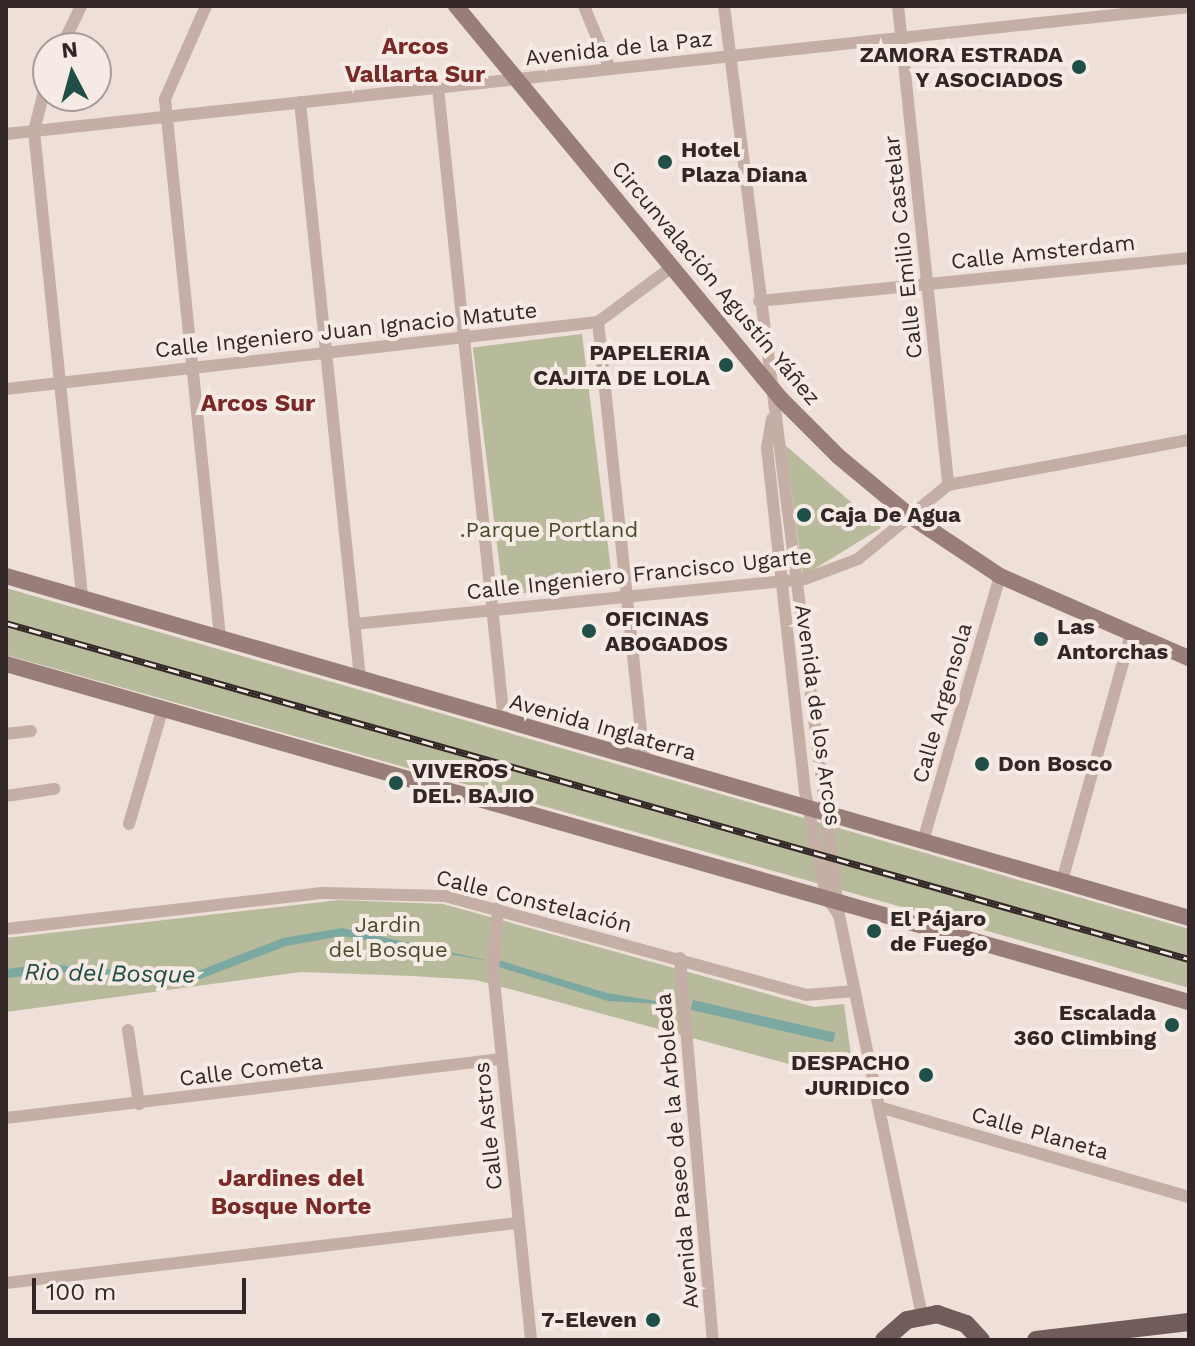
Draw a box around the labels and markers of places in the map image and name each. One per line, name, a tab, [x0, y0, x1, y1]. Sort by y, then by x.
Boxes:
place label: ZAMORA ESTRADA Y ASOCIADOS	[859, 41, 1063, 92]
marker: ZAMORA ESTRADA Y ASOCIADOS	[1070, 58, 1088, 76]
place label: Hotel Plaza Diana	[681, 136, 807, 188]
marker: Hotel Plaza Diana	[656, 153, 674, 171]
place label: PAPELERIA CAJITA DE LOLA	[533, 339, 710, 390]
marker: PAPELERIA CAJITA DE LOLA	[717, 356, 735, 374]
place label: Caja De Agua	[820, 502, 962, 528]
marker: Caja De Agua	[795, 506, 813, 524]
place label: OFICINAS ABOGADOS	[605, 605, 728, 656]
place label: Las Antorchas	[1057, 613, 1168, 664]
marker: OFICINAS ABOGADOS	[580, 622, 598, 640]
marker: Las Antorchas	[1032, 630, 1050, 648]
place label: Don Bosco	[998, 751, 1112, 777]
marker: Don Bosco	[973, 755, 991, 773]
place label: VIVEROS DEL. BAJIO	[412, 757, 534, 808]
marker: VIVEROS DEL. BAJIO	[387, 774, 405, 792]
place label: El Pájaro de Fuego	[890, 905, 988, 956]
marker: El Pájaro de Fuego	[865, 922, 883, 940]
place label: Escalada 360 Climbing	[1014, 999, 1156, 1050]
marker: Escalada 360 Climbing	[1163, 1016, 1181, 1034]
place label: DESPACHO JURIDICO	[791, 1049, 910, 1100]
marker: DESPACHO JURIDICO	[917, 1066, 935, 1084]
place label: 7-Eleven	[541, 1307, 637, 1333]
marker: 7-Eleven	[644, 1311, 662, 1329]

